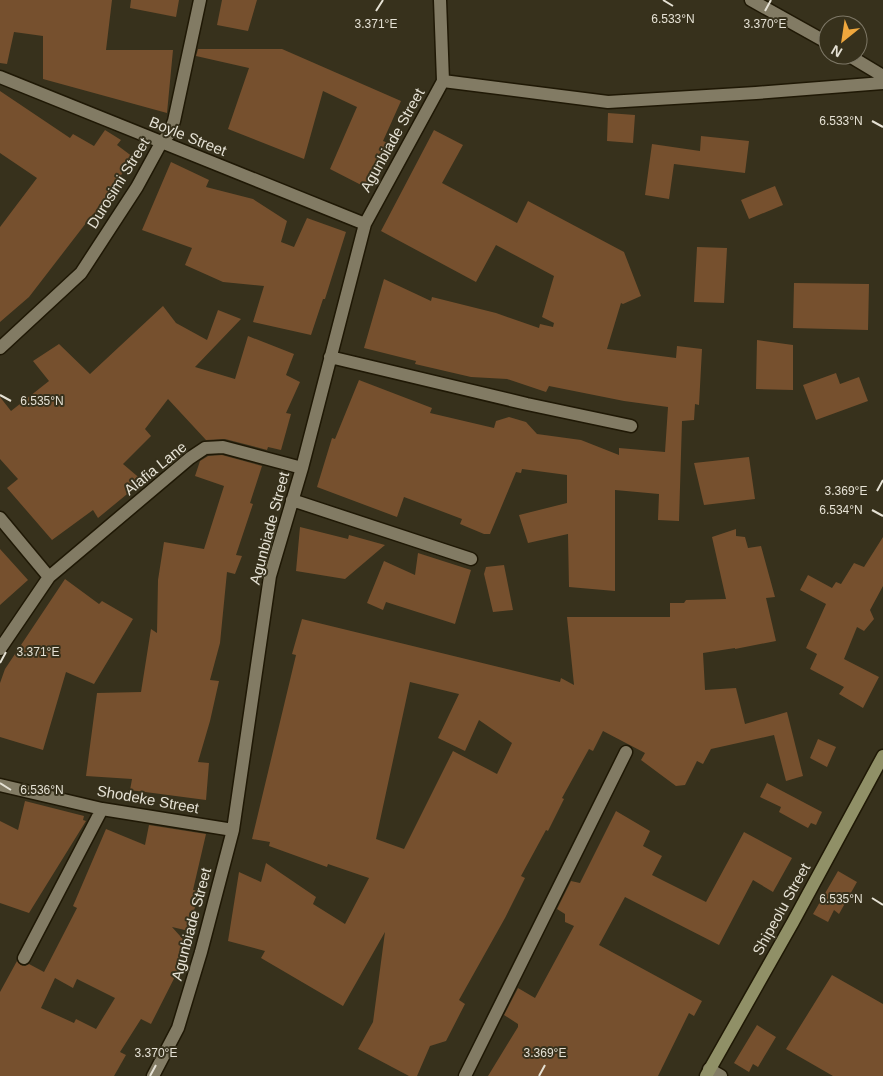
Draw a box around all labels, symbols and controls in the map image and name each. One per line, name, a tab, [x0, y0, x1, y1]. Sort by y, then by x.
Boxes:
text: 6.533°N	[651, 12, 695, 26]
north arrow	[818, 15, 868, 65]
text: 3.371°E	[355, 17, 397, 31]
text: 3.370°E	[744, 17, 786, 31]
text: N	[828, 42, 845, 61]
street label: Agunbiade Street	[356, 84, 428, 195]
street label: Boyle Street	[147, 113, 230, 159]
text: 6.533°N	[819, 114, 863, 128]
street label: Durosimi Street	[83, 134, 153, 231]
text: 6.535°N	[20, 394, 64, 408]
street label: Alafia Lane	[120, 438, 190, 498]
street label: Agunbiade Street	[246, 469, 292, 586]
text: 3.369°E	[825, 484, 867, 498]
text: 6.534°N	[819, 503, 863, 517]
text: 3.371°E	[17, 645, 59, 659]
street label: Shodeke Street	[96, 782, 201, 816]
text: 6.536°N	[20, 783, 64, 797]
street label: Shipeolu Street	[749, 859, 814, 958]
street label: Agunbiade Street	[168, 865, 214, 982]
text: 6.535°N	[819, 892, 863, 906]
text: 3.370°E	[135, 1046, 177, 1060]
text: 3.369°E	[524, 1046, 566, 1060]

